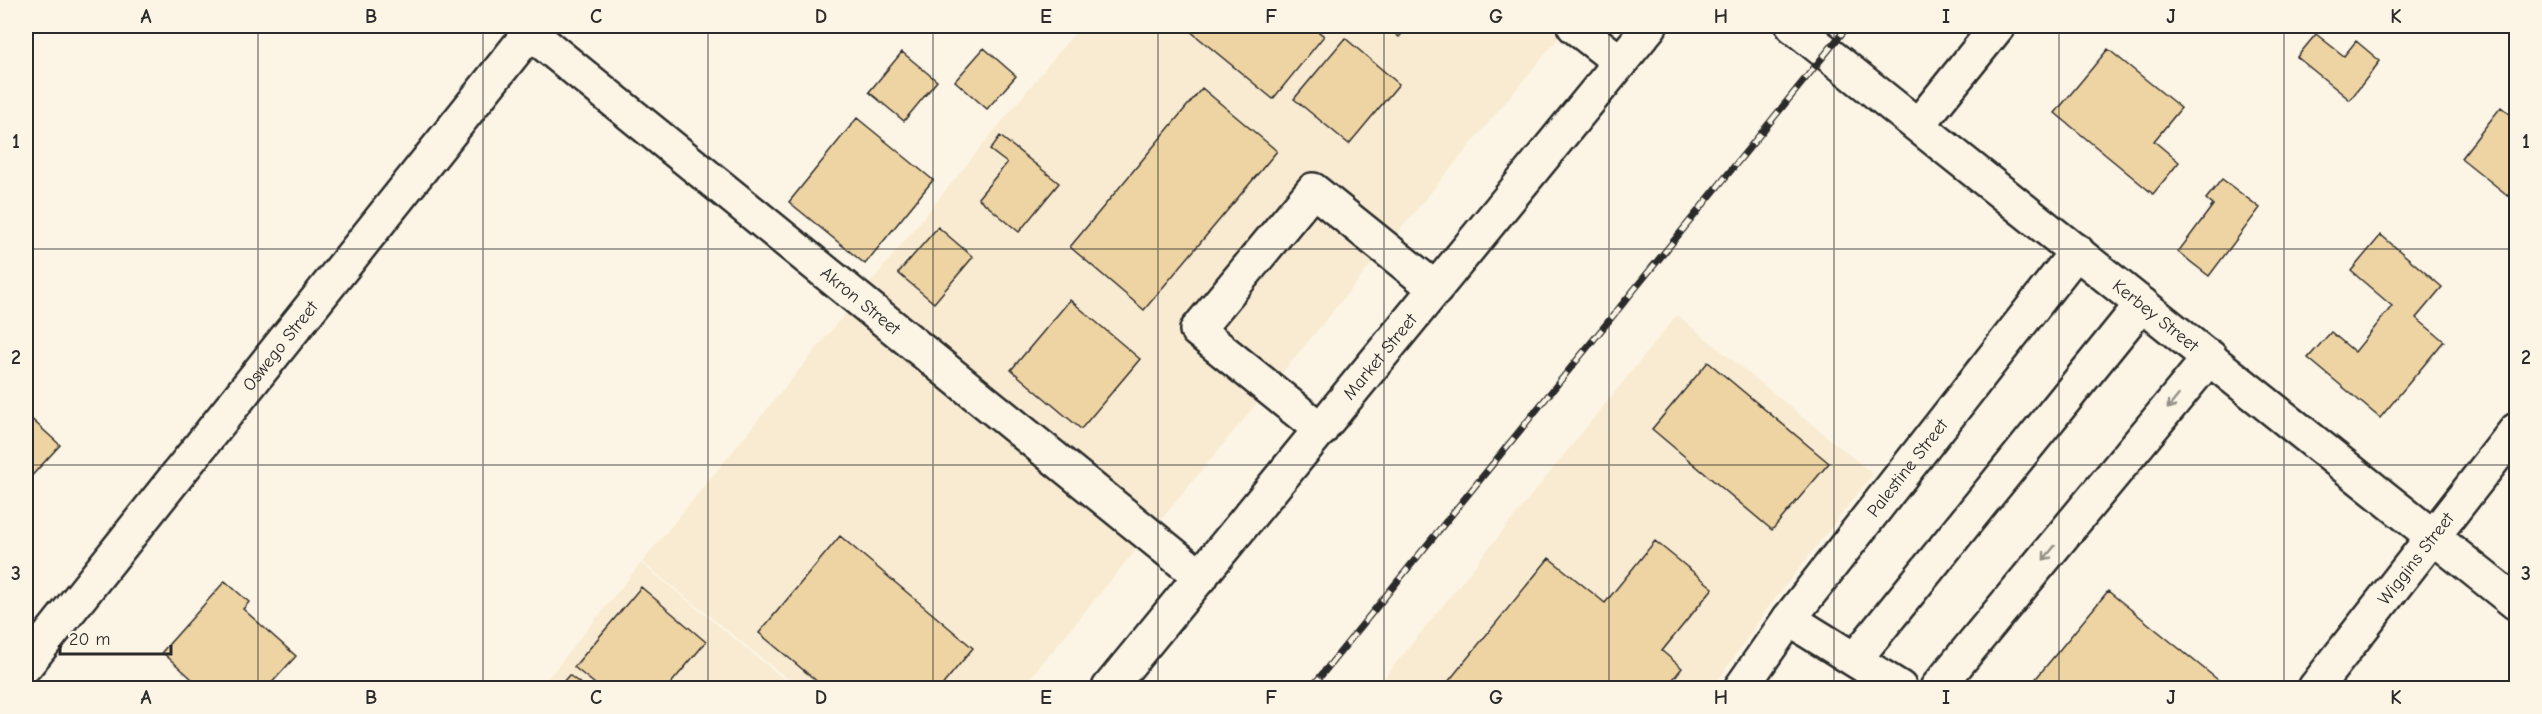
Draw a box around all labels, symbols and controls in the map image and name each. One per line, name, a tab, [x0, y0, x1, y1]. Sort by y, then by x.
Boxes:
text: A	[140, 5, 152, 28]
text: B	[365, 5, 377, 28]
text: C	[590, 5, 602, 28]
text: D	[815, 5, 827, 28]
text: E	[1040, 5, 1052, 28]
text: F	[1265, 5, 1277, 28]
text: G	[1489, 5, 1503, 28]
text: H	[1714, 5, 1728, 28]
text: I	[1942, 5, 1950, 28]
text: J	[2166, 5, 2176, 28]
text: K	[2390, 5, 2402, 28]
text: 1	[12, 130, 20, 153]
text: 1	[2522, 130, 2530, 153]
street label: Akron Street	[816, 262, 905, 340]
street label: Kerbey Street	[2108, 275, 2204, 357]
street label: Oswego Street	[238, 296, 323, 395]
street label: Market Street	[1338, 309, 1422, 404]
text: 2	[11, 346, 21, 369]
text: 2	[2521, 346, 2531, 369]
one-way arrow	[2166, 394, 2179, 410]
street label: Palestine Street	[1863, 414, 1953, 521]
street label: Wiggins Street	[2373, 508, 2459, 609]
one-way arrow	[2042, 545, 2055, 561]
text: 3	[11, 562, 21, 585]
text: 3	[2521, 562, 2531, 585]
scale bar	[60, 618, 171, 656]
text: 20 m	[69, 629, 110, 650]
text: A	[140, 686, 152, 709]
text: B	[365, 686, 377, 709]
text: C	[590, 686, 602, 709]
text: D	[815, 686, 827, 709]
text: E	[1040, 686, 1052, 709]
text: F	[1265, 686, 1277, 709]
text: G	[1489, 686, 1503, 709]
text: H	[1714, 686, 1728, 709]
text: I	[1942, 686, 1950, 709]
text: J	[2166, 686, 2176, 709]
text: K	[2390, 686, 2402, 709]

